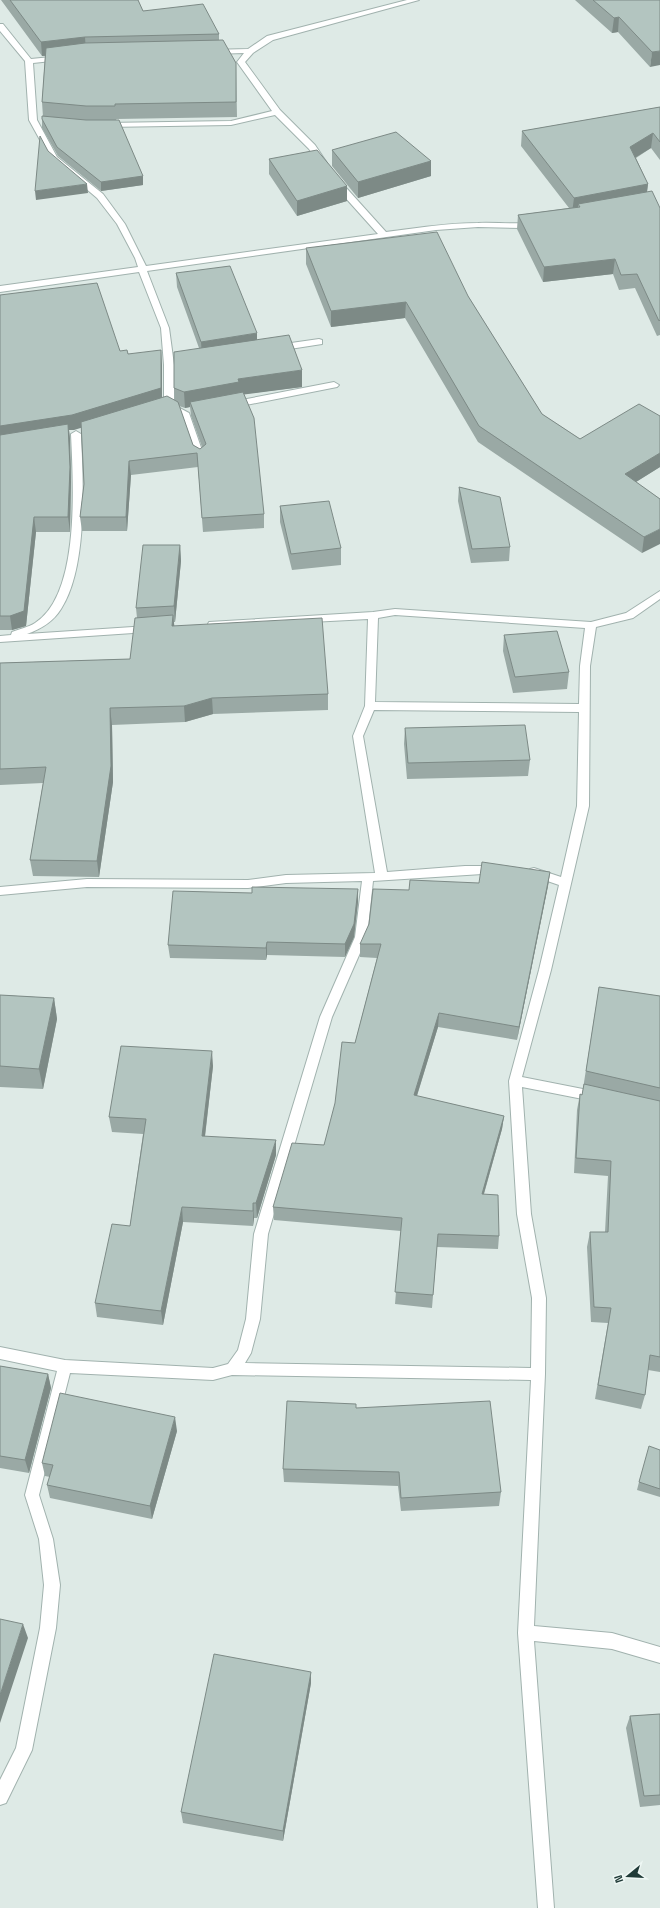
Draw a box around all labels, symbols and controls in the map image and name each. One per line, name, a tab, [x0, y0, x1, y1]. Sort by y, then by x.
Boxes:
north arrow	[608, 1856, 648, 1896]
text: N	[611, 1873, 626, 1885]

